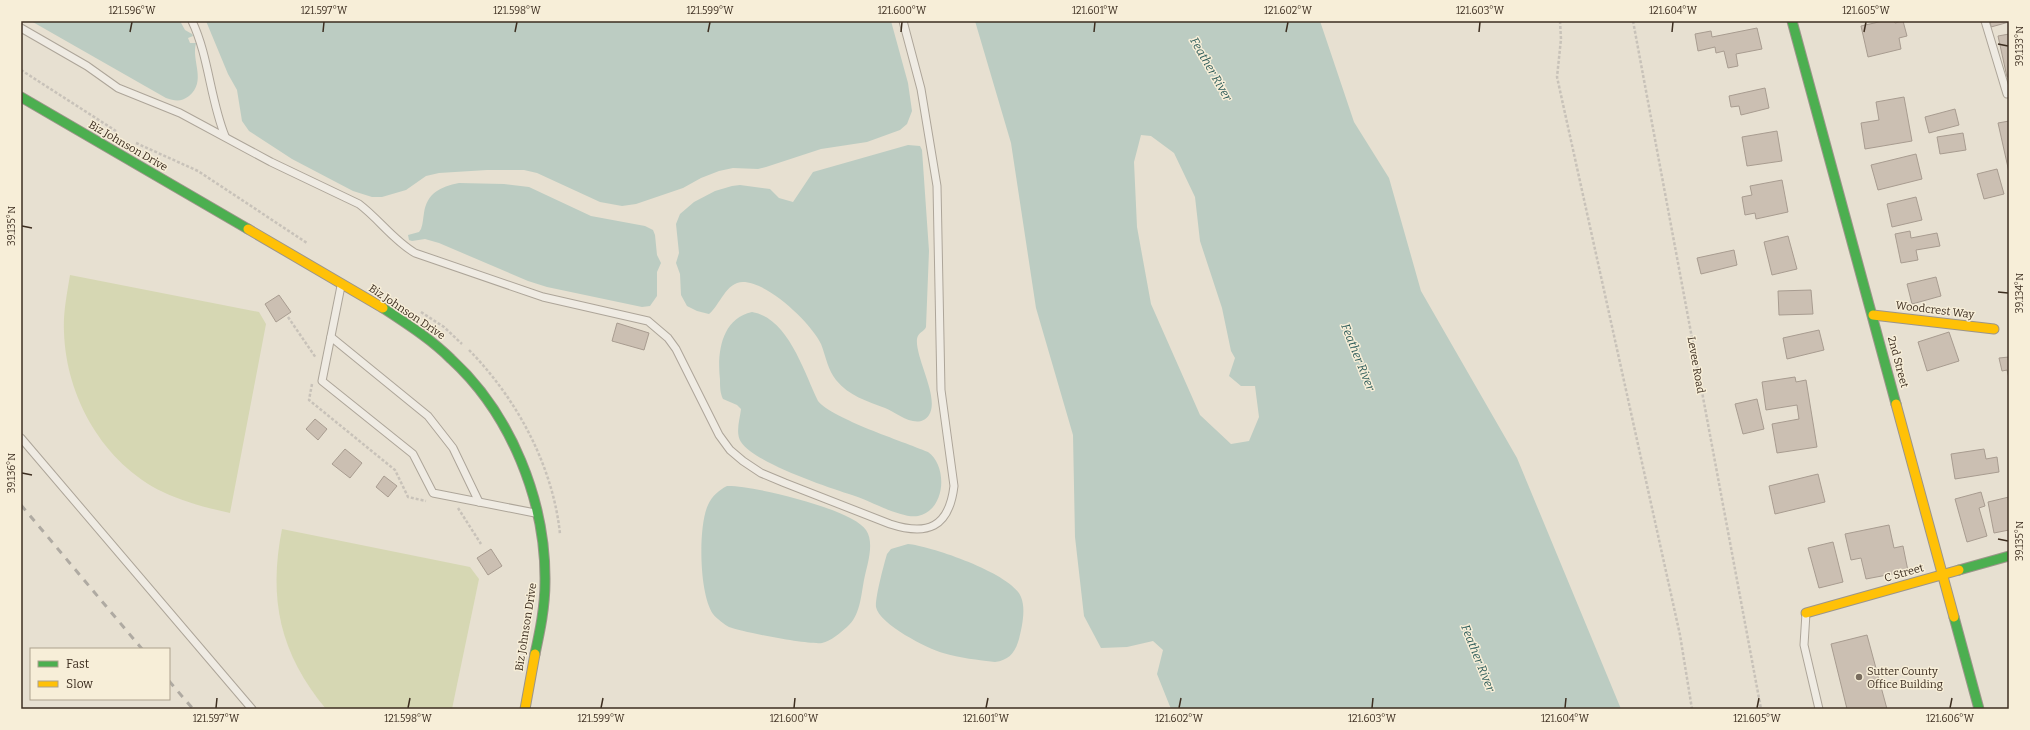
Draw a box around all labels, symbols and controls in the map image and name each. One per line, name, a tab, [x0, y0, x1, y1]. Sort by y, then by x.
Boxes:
text: 121.596°W	[108, 5, 156, 17]
text: 121.597°W	[301, 5, 348, 17]
text: 121.598°W	[493, 5, 542, 17]
text: 121.599°W	[686, 5, 734, 17]
text: 121.600°W	[878, 5, 927, 17]
text: 121.601°W	[1072, 5, 1119, 17]
text: 121.602°W	[1264, 5, 1313, 17]
text: 121.603°W	[1456, 5, 1505, 17]
text: 121.604°W	[1649, 5, 1698, 17]
text: 121.605°W	[1842, 5, 1891, 17]
text: 39.133°N	[2014, 26, 2026, 66]
water label: Feather River	[1187, 35, 1235, 104]
street label: Biz Johnson Drive	[86, 118, 170, 174]
text: 39.135°N	[6, 206, 18, 246]
text: 39.134°N	[2014, 273, 2026, 313]
street label: Biz Johnson Drive	[366, 282, 448, 342]
street label: Woodcrest Way	[1895, 299, 1975, 321]
water label: Feather River	[1338, 321, 1378, 394]
street label: 2nd Street	[1885, 335, 1911, 389]
street label: Levee Road	[1685, 336, 1707, 395]
text: 39.136°N	[6, 453, 18, 493]
text: 39.135°N	[2014, 521, 2026, 561]
street label: C Street	[1883, 561, 1925, 585]
street label: Biz Johnson Drive	[513, 582, 539, 672]
water label: Feather River	[1458, 622, 1498, 695]
legend	[30, 648, 170, 700]
text: Fast	[66, 657, 90, 671]
place label: Sutter County Office Building	[1867, 665, 1943, 691]
marker: Sutter County Office Building	[1854, 672, 1864, 682]
text: Slow	[66, 677, 93, 691]
text: 121.597°W	[193, 713, 240, 725]
text: 121.598°W	[384, 713, 433, 725]
text: 121.599°W	[577, 713, 625, 725]
text: 121.600°W	[770, 713, 819, 725]
text: 121.601°W	[963, 713, 1010, 725]
text: 121.602°W	[1155, 713, 1204, 725]
text: 121.603°W	[1348, 713, 1397, 725]
text: 121.604°W	[1541, 713, 1590, 725]
text: 121.605°W	[1733, 713, 1782, 725]
text: 121.606°W	[1926, 713, 1975, 725]

